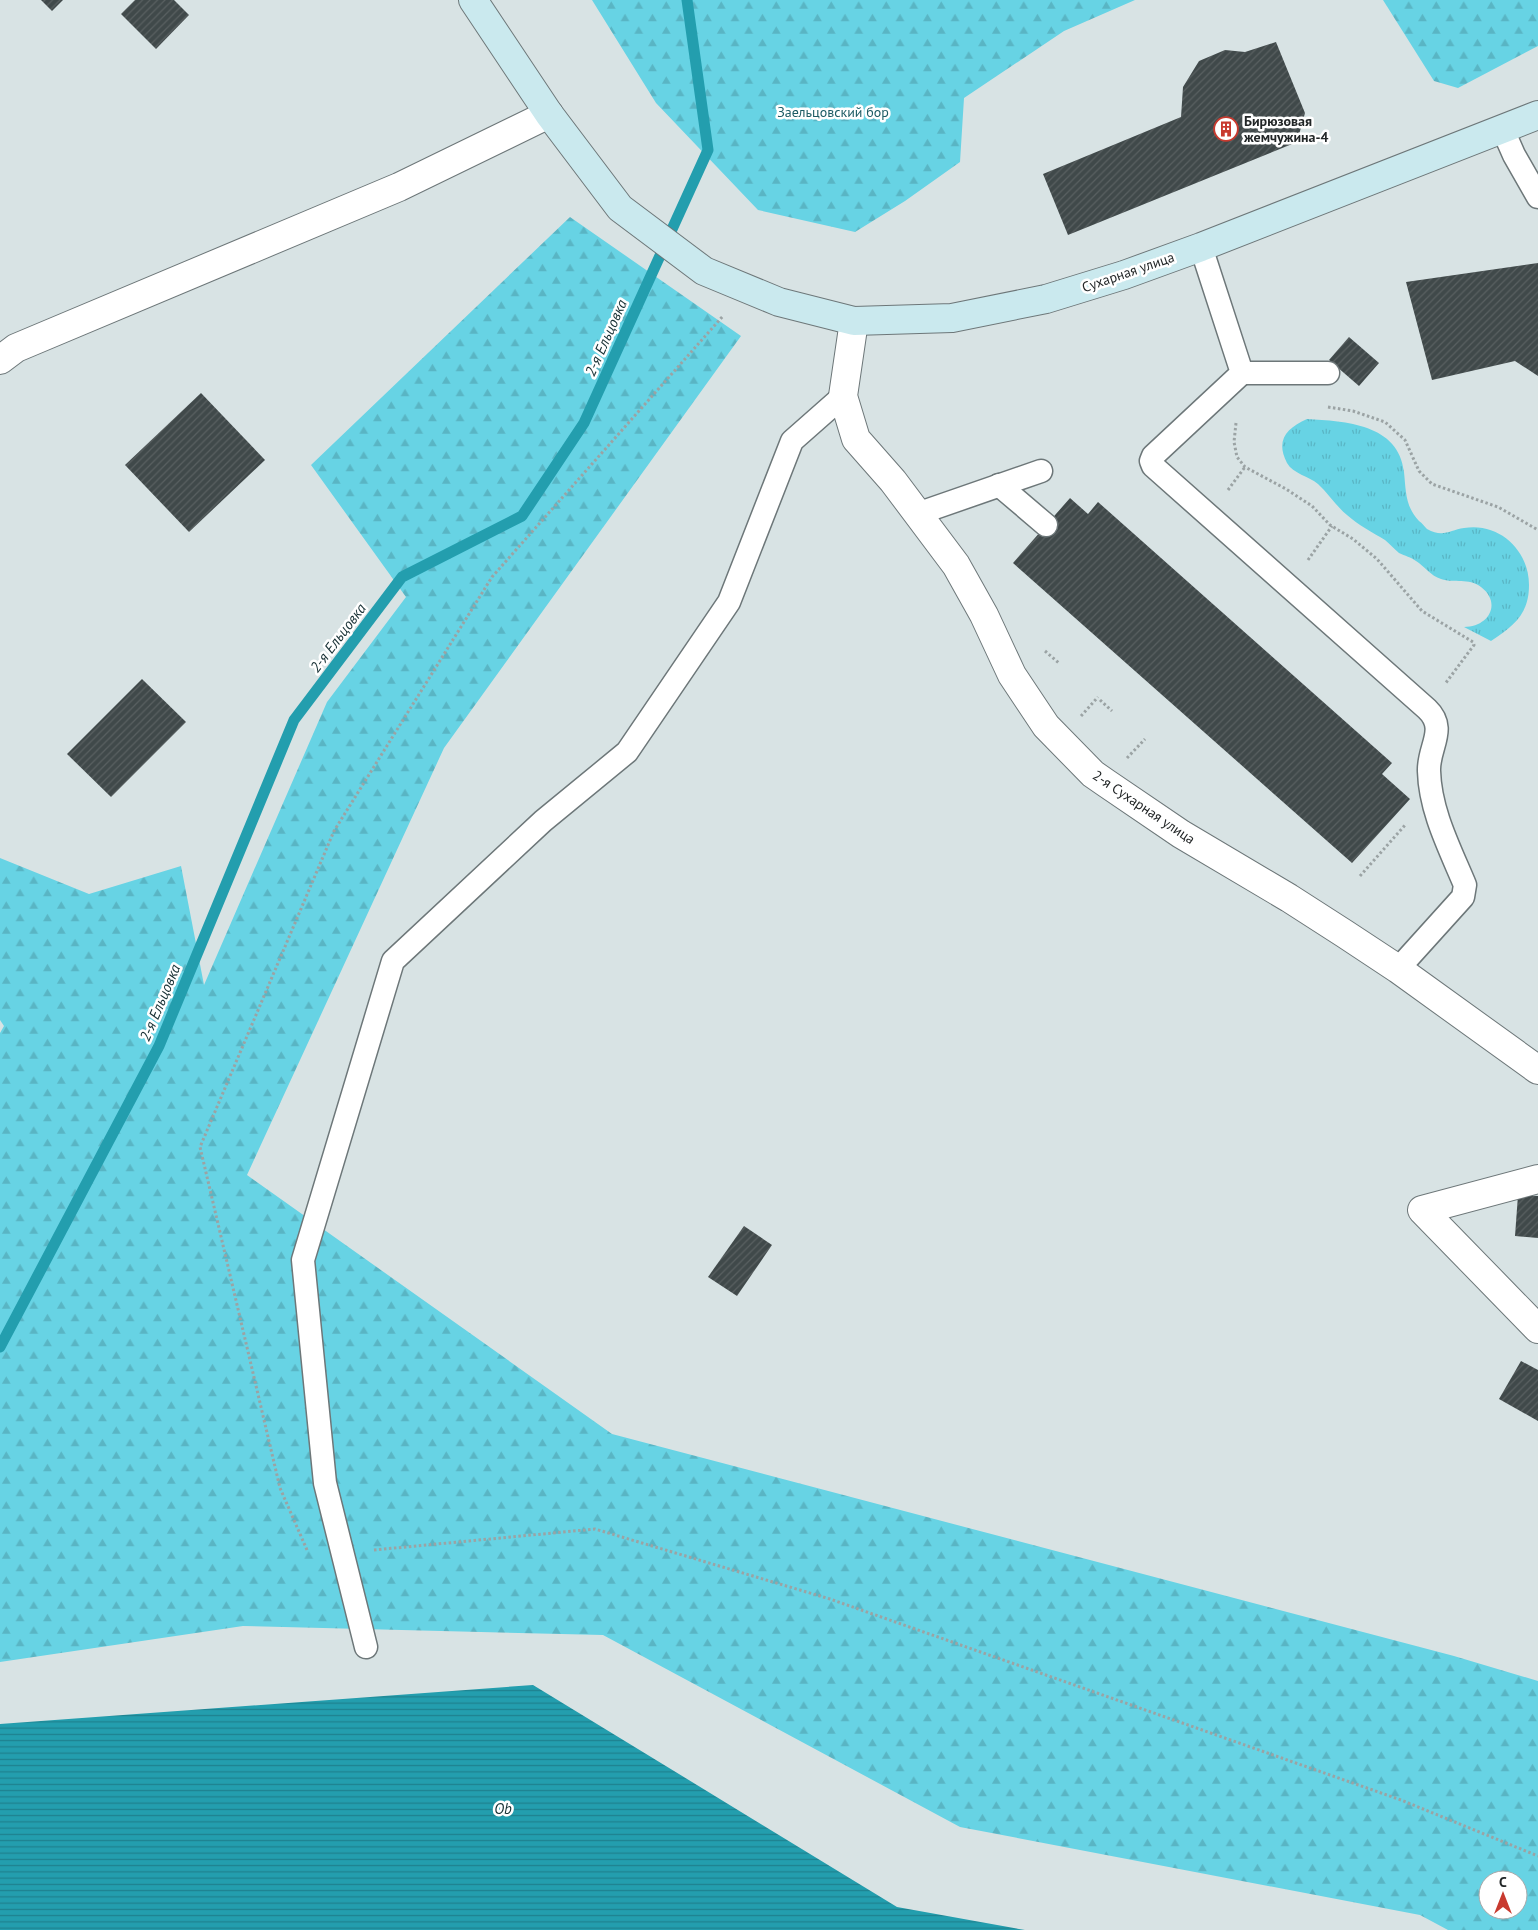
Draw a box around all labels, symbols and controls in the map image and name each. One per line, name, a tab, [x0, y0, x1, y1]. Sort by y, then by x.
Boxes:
park label: Заельцовский бор	[777, 103, 889, 121]
place label: Бирюзовая жемчужина-4	[1243, 112, 1329, 146]
building icon: Бирюзовая жемчужина-4	[1213, 116, 1239, 142]
street label: Сухарная улица	[1079, 248, 1177, 296]
water label: 2-я Ельцовка	[580, 296, 631, 379]
water label: 2-я Ельцовка	[305, 599, 370, 676]
street label: 2-я Сухарная улица	[1089, 766, 1199, 848]
water label: 2-я Ельцовка	[135, 961, 185, 1044]
water label: Ob	[494, 1799, 512, 1818]
north arrow	[1478, 1870, 1528, 1920]
text: С	[1499, 1873, 1507, 1891]

